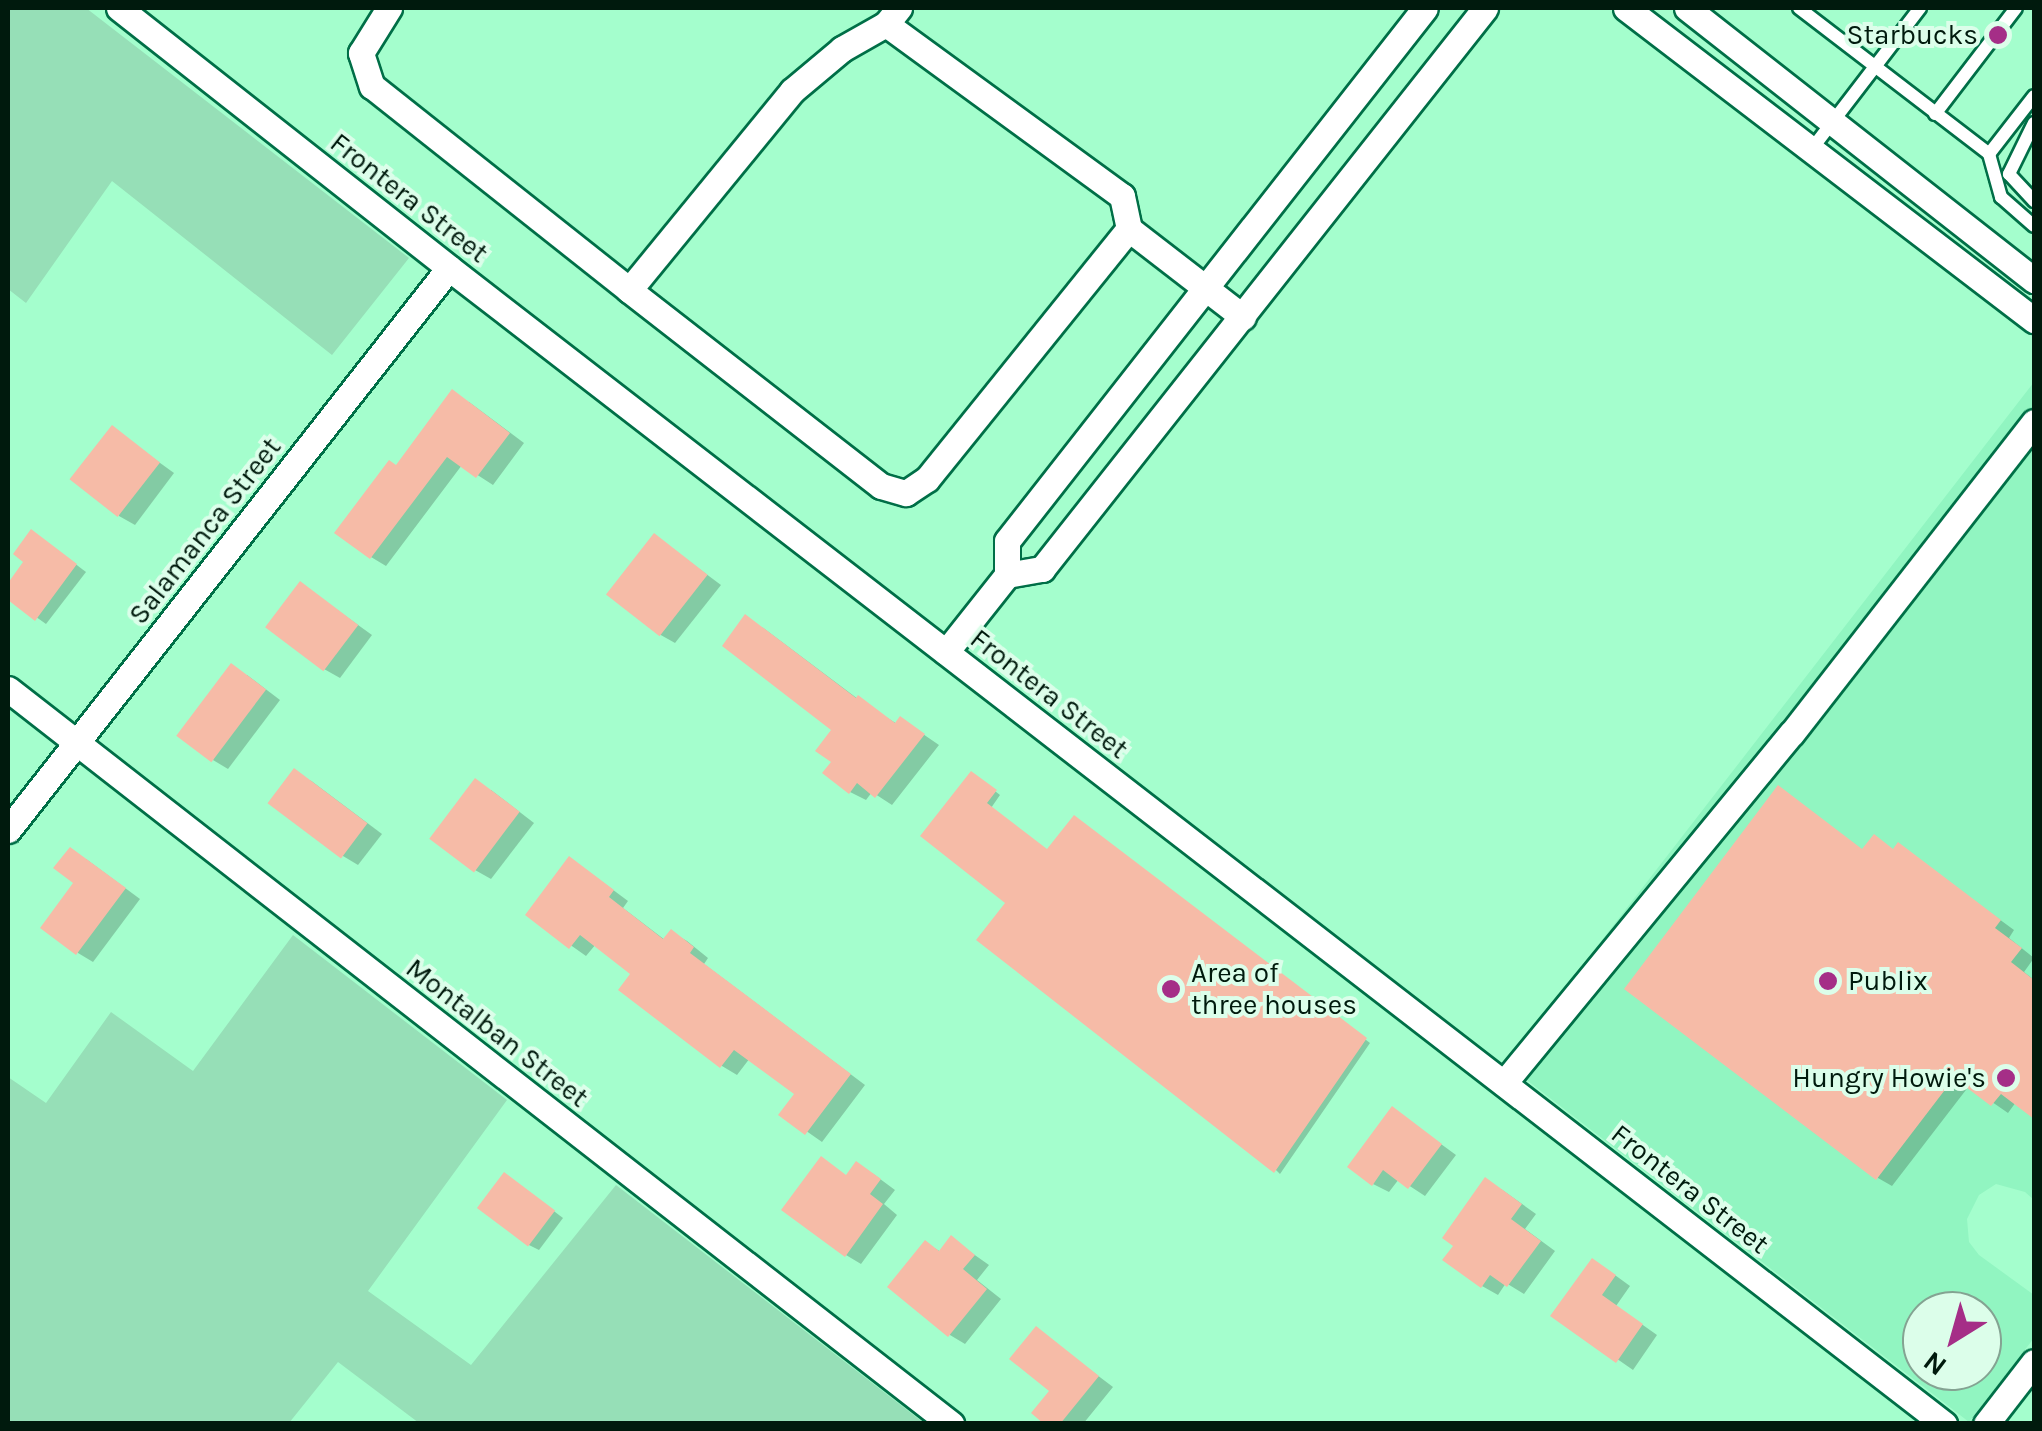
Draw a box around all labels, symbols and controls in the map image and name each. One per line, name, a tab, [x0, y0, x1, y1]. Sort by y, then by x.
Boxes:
place label: Starbucks	[1847, 18, 1978, 52]
marker: Starbucks	[1987, 24, 2009, 46]
street label: Frontera Street	[323, 126, 495, 270]
street label: Salamanca Street	[122, 431, 288, 631]
street label: Frontera Street	[963, 622, 1135, 766]
street label: Montalban Street	[399, 951, 595, 1115]
place label: Area of three houses	[1191, 956, 1357, 1022]
place label: Publix	[1848, 964, 1928, 998]
marker: Publix	[1817, 970, 1839, 992]
marker: Area of three houses	[1160, 978, 1182, 1000]
place label: Hungry Howie's	[1792, 1061, 1986, 1095]
marker: Hungry Howie's	[1995, 1067, 2017, 1089]
street label: Frontera Street	[1604, 1117, 1776, 1261]
north arrow	[1902, 1291, 2002, 1391]
text: N	[1917, 1345, 1953, 1383]

